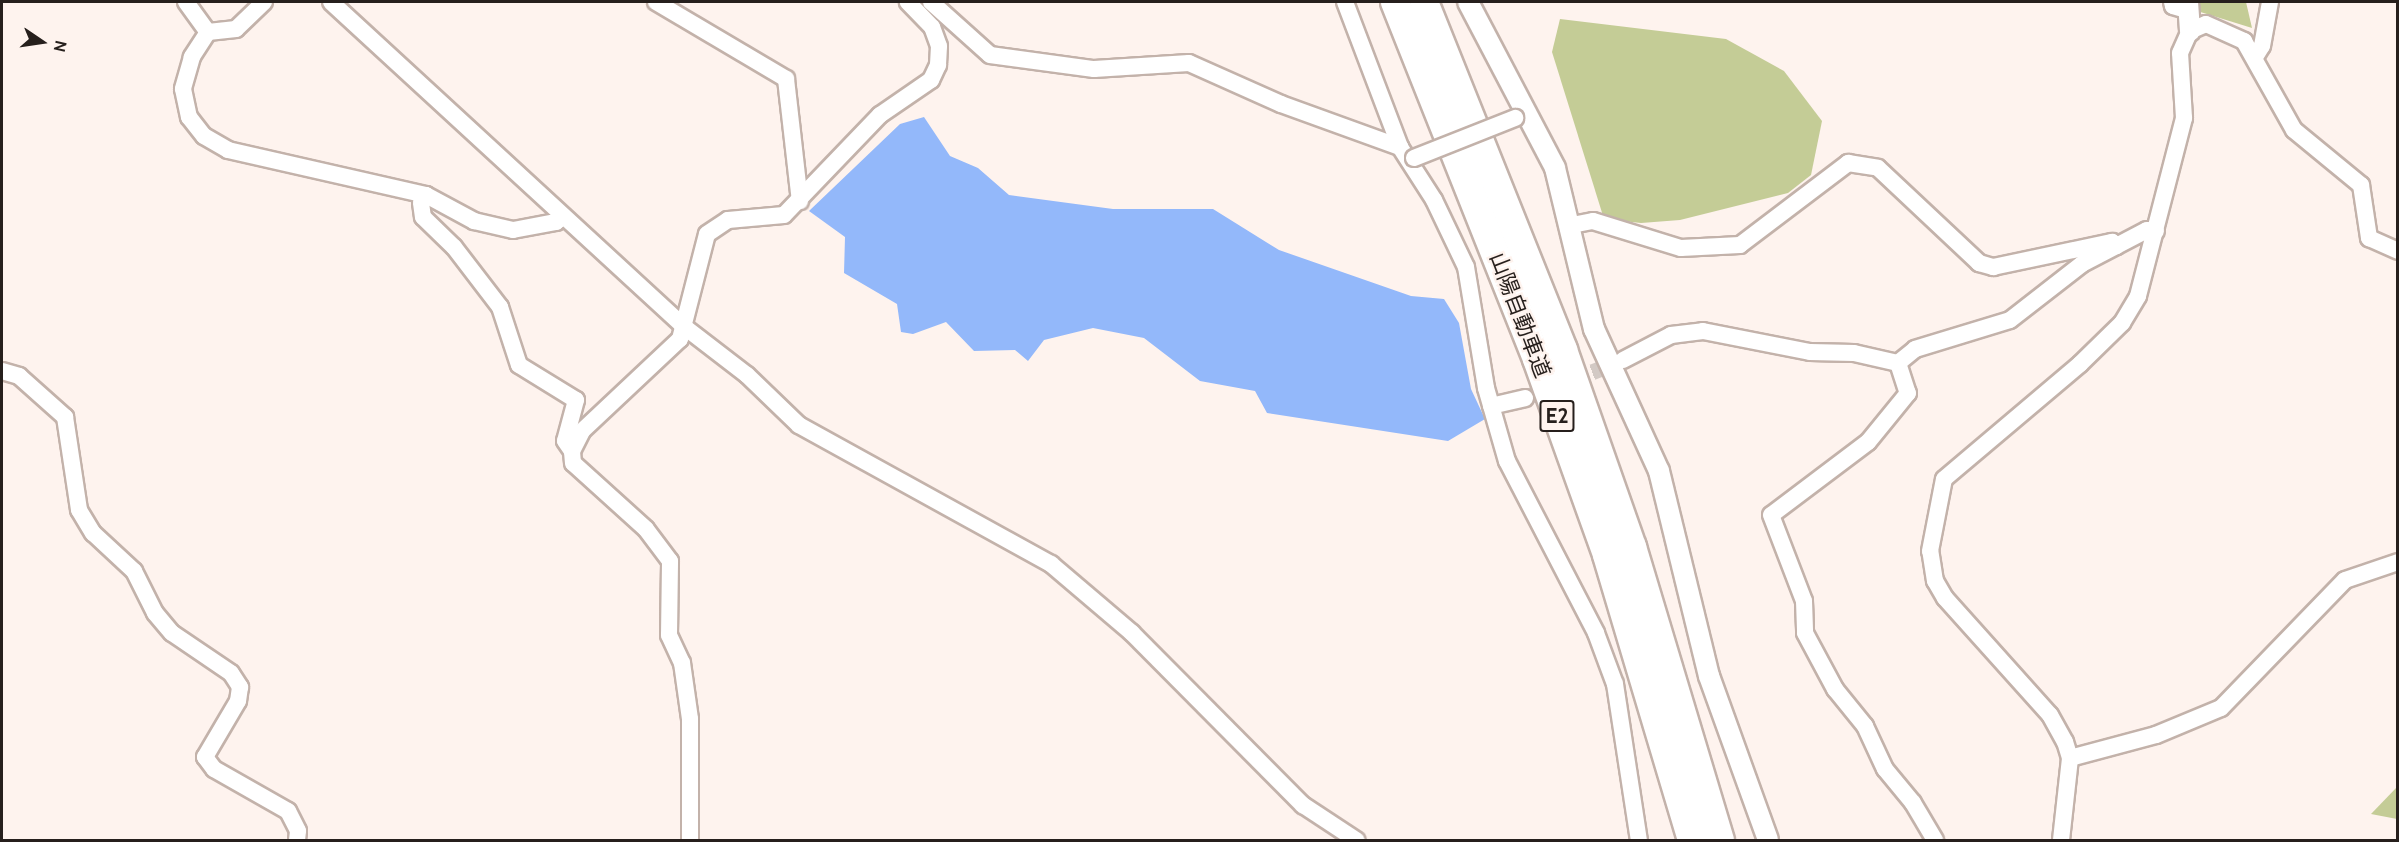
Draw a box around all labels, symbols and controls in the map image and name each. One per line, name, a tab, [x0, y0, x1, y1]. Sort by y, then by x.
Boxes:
north arrow	[12, 12, 72, 72]
text: N	[49, 39, 71, 54]
street label: 山陽自動車道	[1484, 249, 1556, 381]
road number: E2	[1539, 398, 1575, 434]

